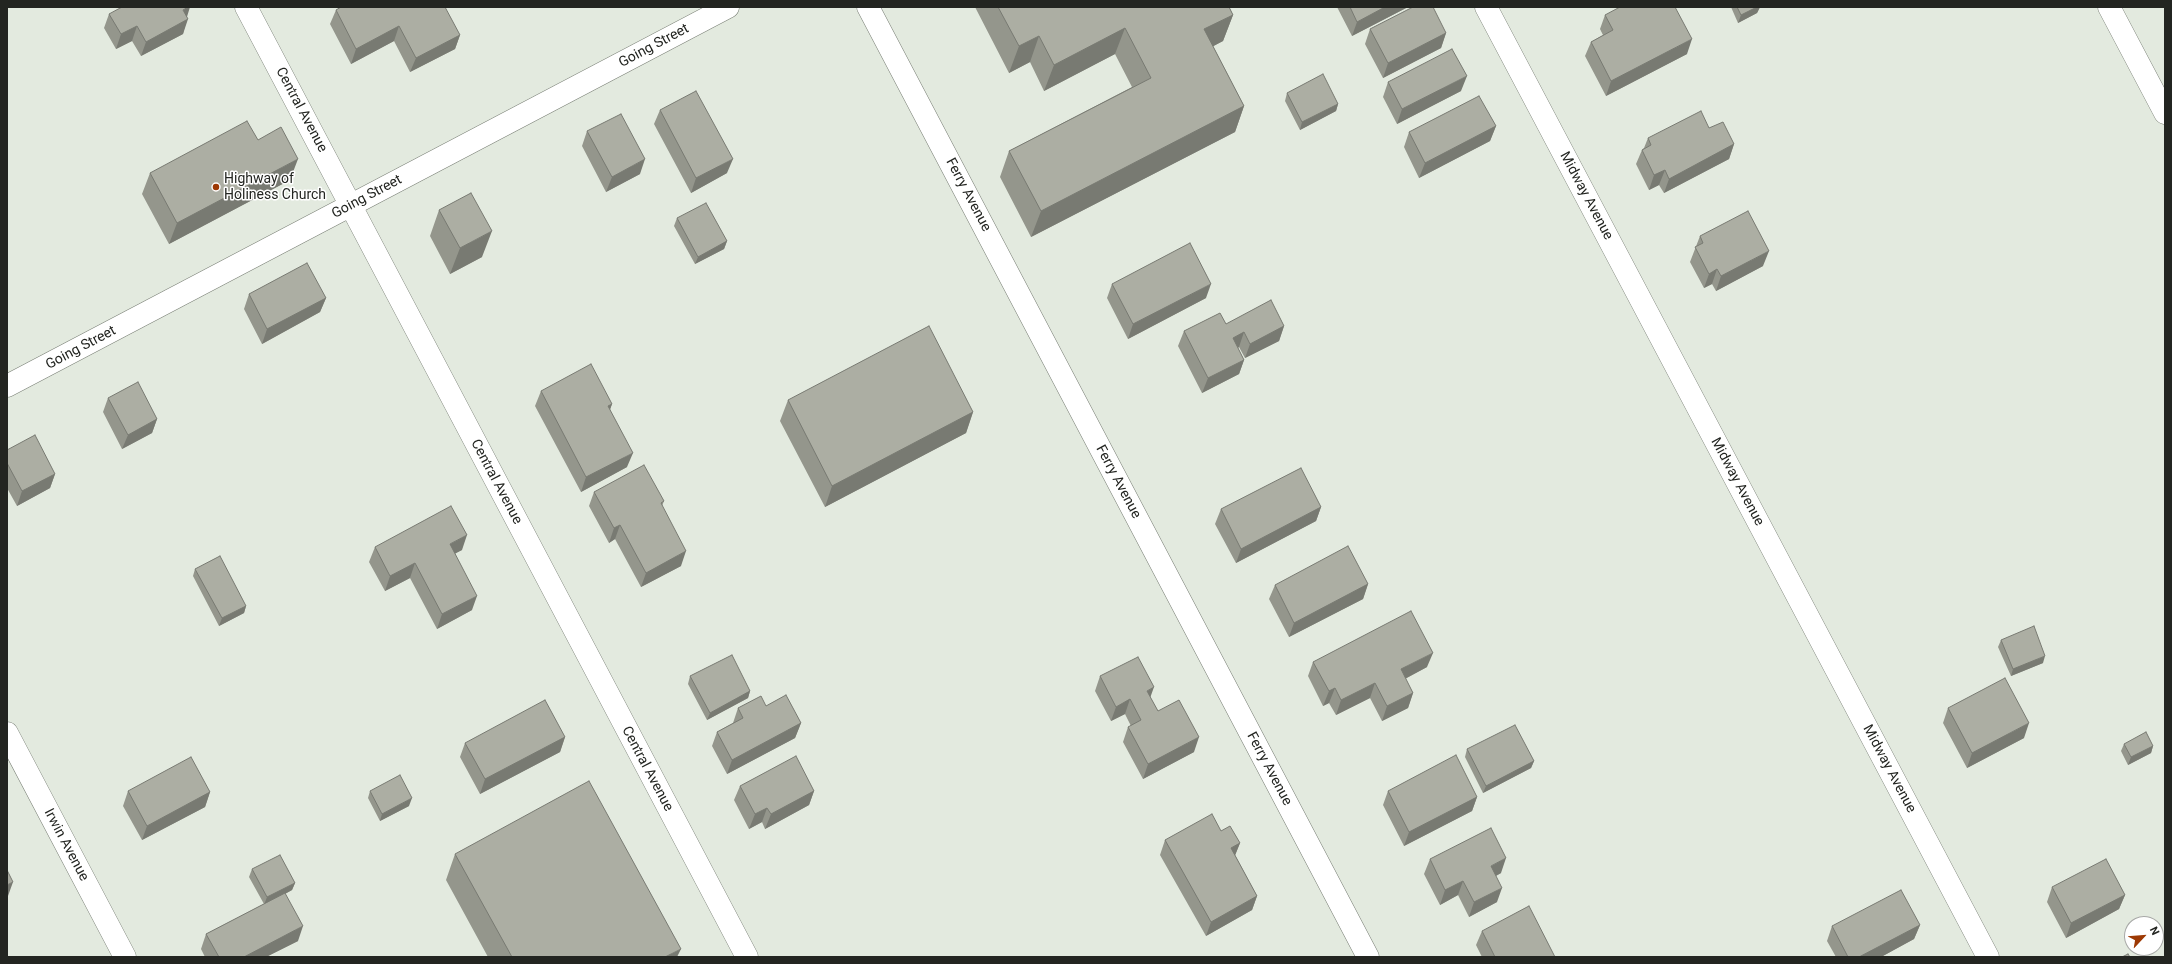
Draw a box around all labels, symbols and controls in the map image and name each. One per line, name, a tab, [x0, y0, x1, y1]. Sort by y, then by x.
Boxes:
street label: Going Street	[616, 21, 692, 71]
street label: Central Avenue	[272, 65, 330, 155]
street label: Midway Avenue	[1556, 149, 1616, 243]
street label: Ferry Avenue	[942, 156, 994, 234]
place label: Highway of Holiness Church	[224, 171, 326, 204]
street label: Going Street	[329, 172, 405, 222]
marker: Highway of Holiness Church	[211, 182, 221, 192]
street label: Going Street	[43, 323, 119, 373]
street label: Midway Avenue	[1707, 435, 1767, 529]
street label: Central Avenue	[467, 437, 525, 527]
street label: Ferry Avenue	[1092, 443, 1144, 521]
street label: Midway Avenue	[1859, 722, 1919, 816]
street label: Central Avenue	[618, 724, 676, 814]
street label: Ferry Avenue	[1243, 730, 1295, 808]
street label: Irwin Avenue	[40, 806, 92, 884]
north arrow	[2124, 916, 2164, 956]
text: N	[2147, 925, 2162, 937]

